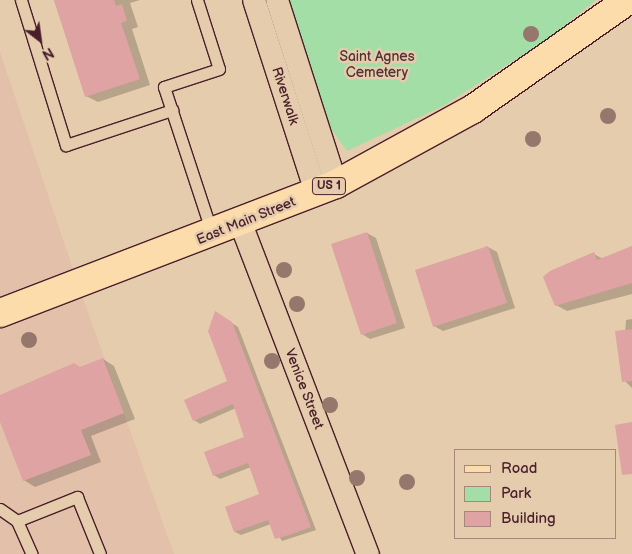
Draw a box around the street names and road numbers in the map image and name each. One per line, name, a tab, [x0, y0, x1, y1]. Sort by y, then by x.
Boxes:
street label: Riverwalk	[268, 65, 302, 127]
road number: US 1	[312, 177, 346, 196]
street label: East Main Street	[194, 193, 298, 249]
street label: Venice Street	[281, 346, 327, 432]

